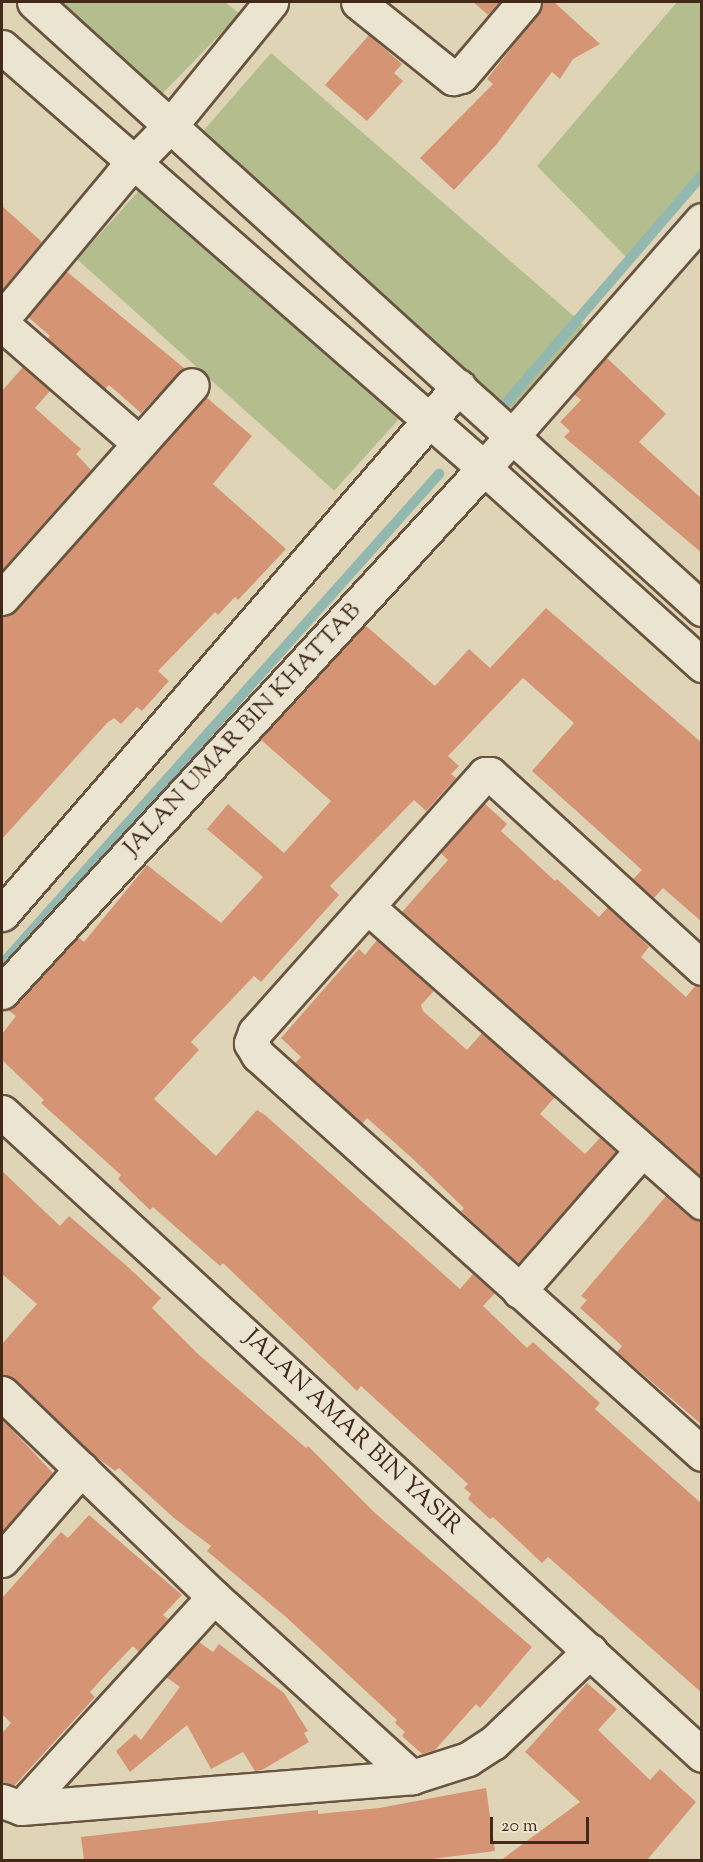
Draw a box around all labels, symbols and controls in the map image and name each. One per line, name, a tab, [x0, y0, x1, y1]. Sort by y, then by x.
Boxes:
street label: JALAN UMAR BIN KHATTAB	[118, 598, 368, 862]
street label: JALAN AMAR BIN YASIR	[237, 1324, 467, 1542]
scale bar	[493, 1805, 592, 1843]
text: 20 m	[501, 1814, 538, 1840]

